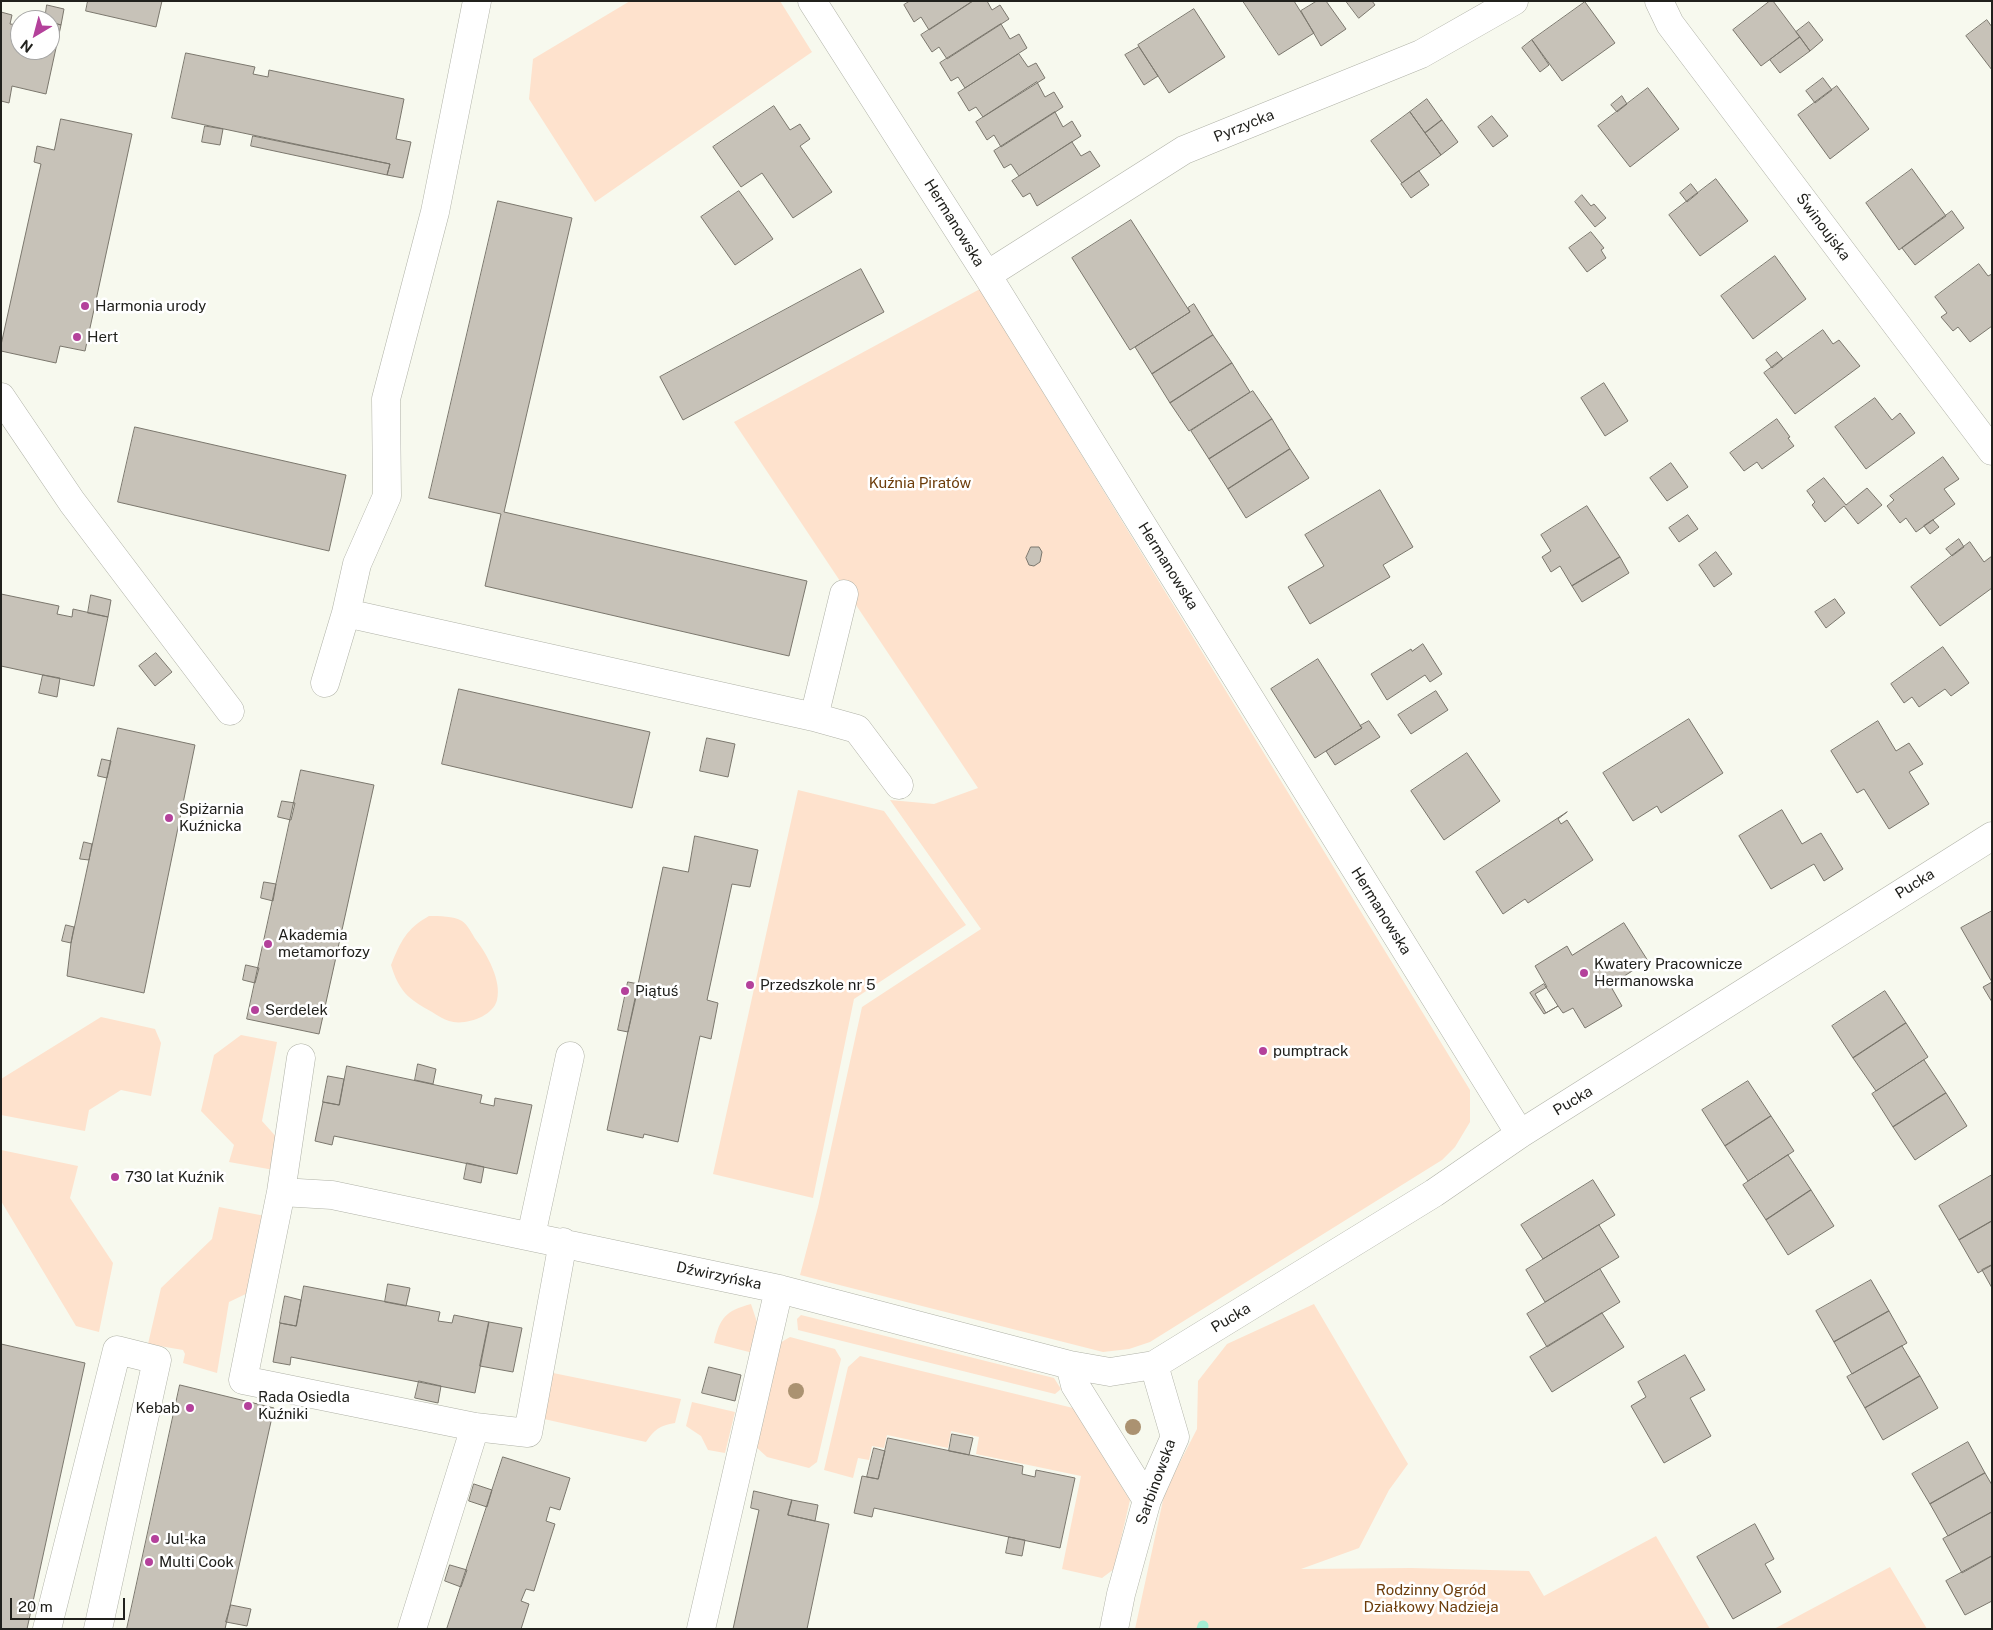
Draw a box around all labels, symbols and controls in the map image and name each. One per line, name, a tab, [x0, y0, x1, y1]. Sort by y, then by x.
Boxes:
north arrow	[10, 10, 60, 60]
text: N	[17, 37, 36, 56]
street label: Pyrzycka	[1211, 106, 1277, 146]
street label: Hermanowska	[920, 176, 988, 270]
street label: Świnoujska	[1792, 190, 1854, 264]
place label: Harmonia urody	[95, 297, 206, 315]
marker: Harmonia urody	[79, 300, 91, 312]
place label: Hert	[87, 328, 118, 346]
marker: Hert	[71, 331, 83, 343]
park label: Kuźnia Piratów	[869, 474, 971, 492]
street label: Hermanowska	[1134, 519, 1202, 613]
place label: Spiżarnia Kuźnicka	[179, 800, 244, 835]
marker: Spiżarnia Kuźnicka	[163, 812, 175, 824]
street label: Hermanowska	[1347, 864, 1415, 958]
street label: Pucka	[1892, 865, 1938, 903]
place label: Akademia metamorfozy	[278, 926, 370, 961]
marker: Akademia metamorfozy	[262, 938, 274, 950]
place label: Kwatery Pracownicze Hermanowska	[1594, 955, 1743, 990]
marker: Kwatery Pracownicze Hermanowska	[1578, 967, 1590, 979]
place label: Przedszkole nr 5	[760, 976, 875, 994]
marker: Przedszkole nr 5	[744, 979, 756, 991]
place label: Piątuś	[635, 982, 678, 1000]
marker: Piątuś	[619, 985, 631, 997]
place label: Serdelek	[265, 1001, 328, 1019]
marker: Serdelek	[249, 1004, 261, 1016]
place label: pumptrack	[1273, 1042, 1348, 1060]
marker: pumptrack	[1257, 1045, 1269, 1057]
street label: Pucka	[1550, 1082, 1596, 1120]
place label: 730 lat Kuźnik	[125, 1168, 224, 1186]
marker: 730 lat Kuźnik	[109, 1171, 121, 1183]
street label: Dźwirzyńska	[675, 1258, 763, 1294]
street label: Pucka	[1208, 1299, 1254, 1337]
place label: Rada Osiedla Kuźniki	[258, 1388, 350, 1423]
place label: Kebab	[136, 1399, 180, 1417]
marker: Rada Osiedla Kuźniki	[242, 1400, 254, 1412]
marker: Kebab	[184, 1402, 196, 1414]
street label: Sarbinowska	[1132, 1437, 1180, 1527]
place label: Jul-ka	[165, 1530, 206, 1548]
marker: Jul-ka	[149, 1533, 161, 1545]
place label: Multi Cook	[159, 1553, 234, 1571]
marker: Multi Cook	[143, 1556, 155, 1568]
park label: Rodzinny Ogród Działkowy Nadzieja	[1364, 1581, 1498, 1616]
scale bar	[12, 1588, 128, 1620]
text: 20 m	[18, 1598, 53, 1615]

